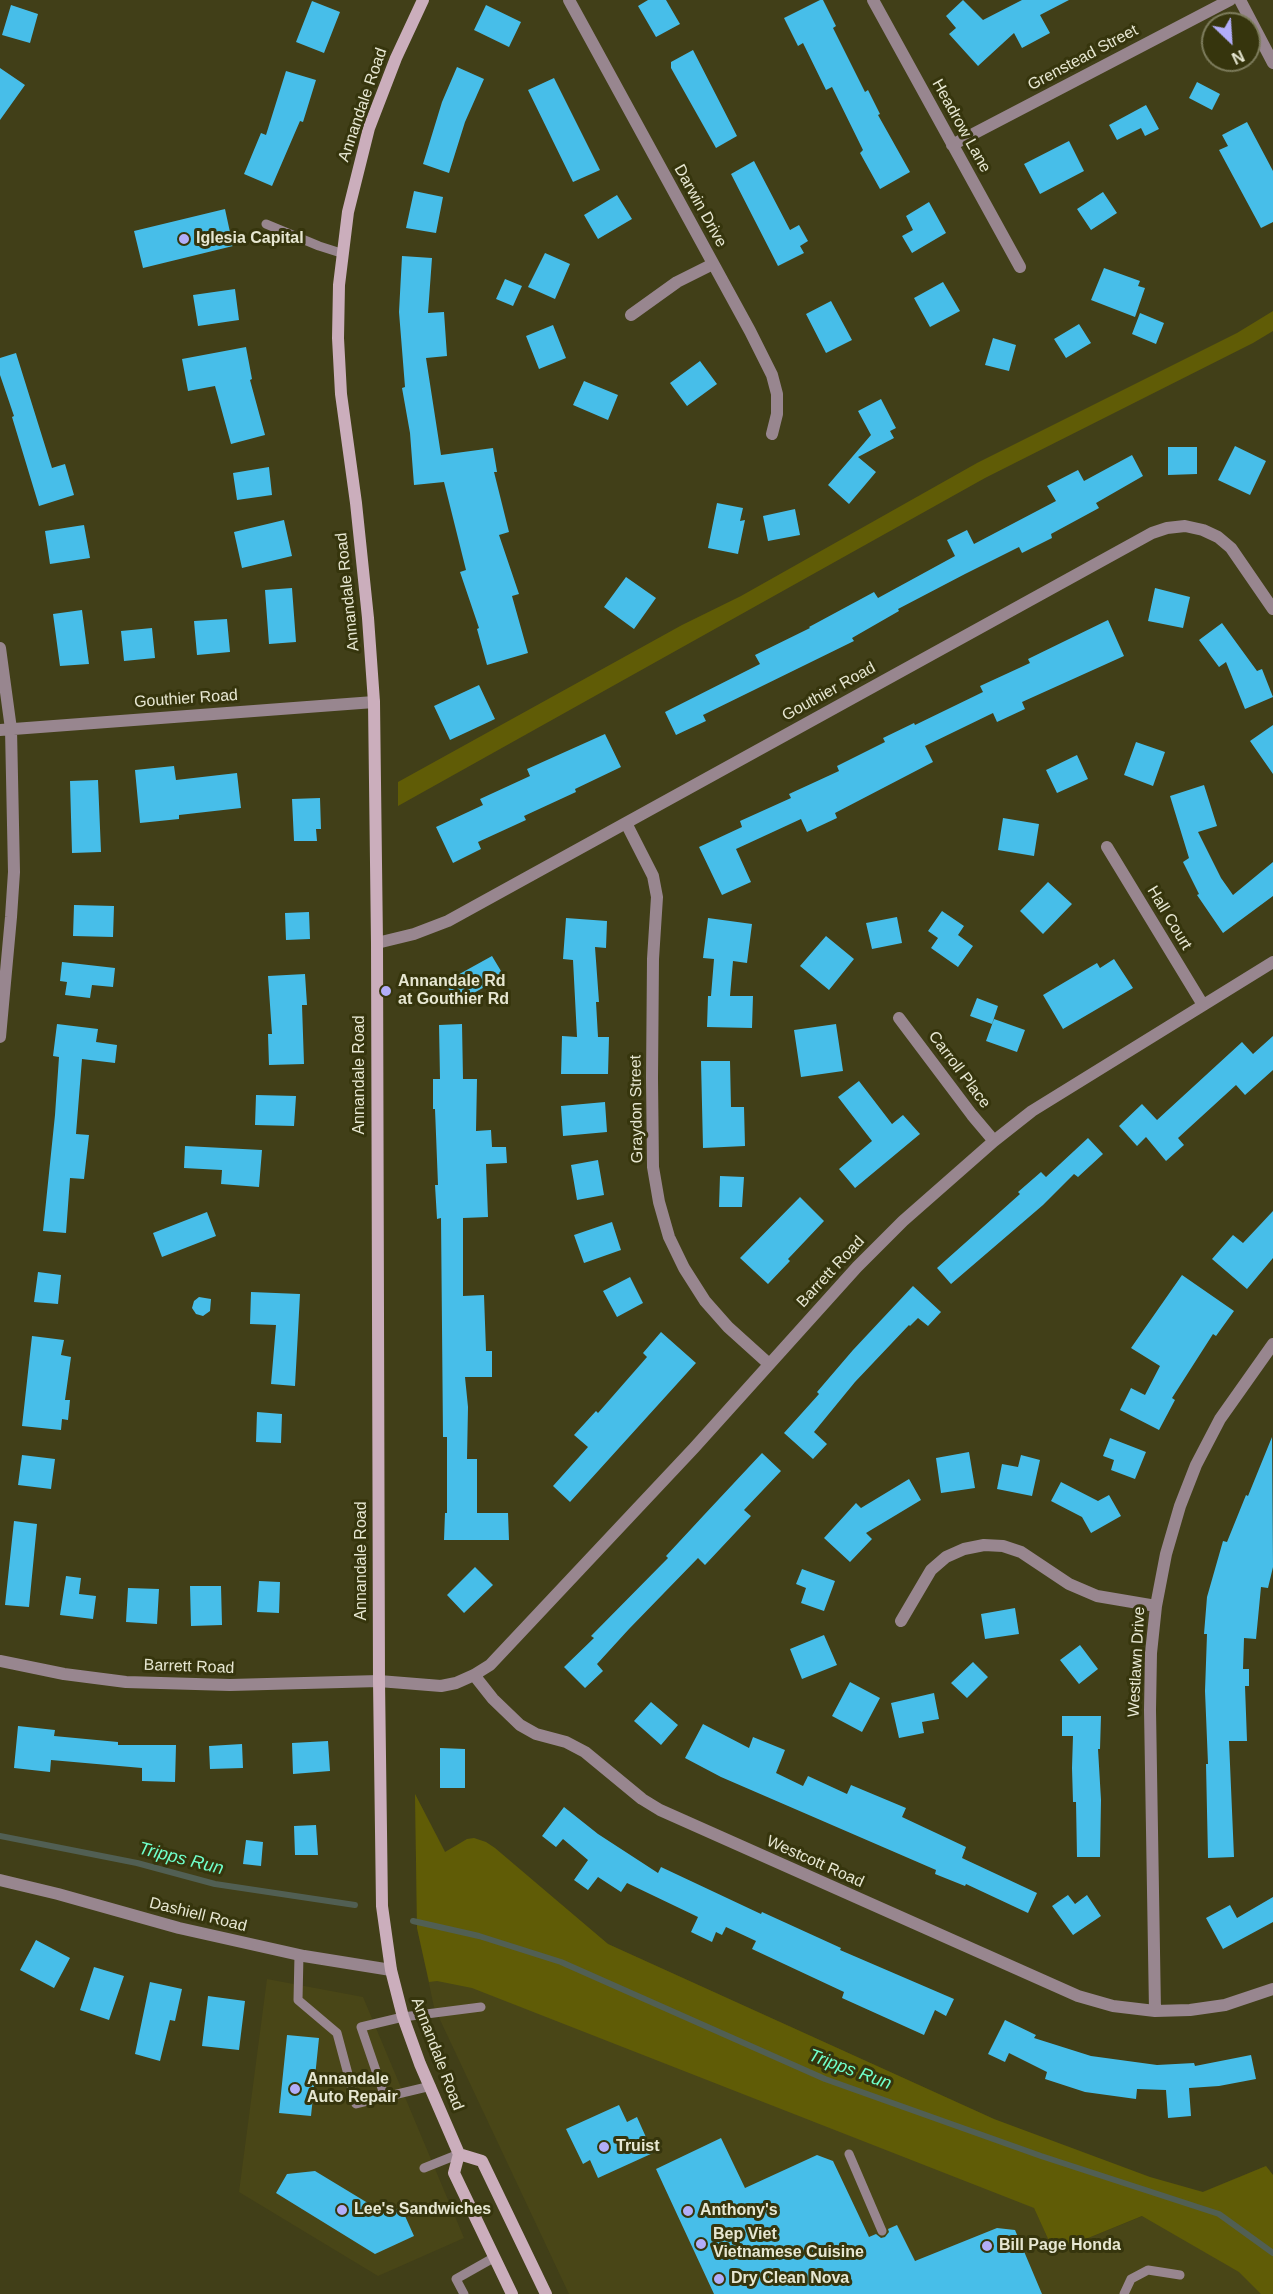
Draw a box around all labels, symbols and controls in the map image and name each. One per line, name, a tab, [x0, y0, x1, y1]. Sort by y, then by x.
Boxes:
north arrow	[1201, 12, 1261, 72]
street label: Grenstead Street	[1025, 21, 1141, 95]
street label: Annandale Road	[335, 46, 391, 164]
text: N	[1229, 47, 1247, 67]
street label: Headrow Lane	[927, 76, 995, 176]
street label: Darwin Drive	[669, 161, 731, 251]
place label: Iglesia Capital	[196, 229, 304, 249]
marker: Iglesia Capital	[177, 232, 191, 246]
street label: Annandale Road	[332, 532, 364, 652]
street label: Gouthier Road	[779, 658, 879, 726]
street label: Gouthier Road	[133, 686, 239, 712]
street label: Hall Court	[1142, 883, 1196, 953]
place label: Annandale Rd at Gouthier Rd	[398, 972, 509, 1010]
marker: Annandale Rd at Gouthier Rd	[379, 984, 393, 998]
street label: Annandale Road	[350, 1015, 370, 1135]
street label: Carroll Place	[924, 1028, 994, 1112]
street label: Graydon Street	[626, 1055, 648, 1163]
street label: Barrett Road	[793, 1232, 869, 1312]
street label: Annandale Road	[352, 1501, 372, 1621]
street label: Westlawn Drive	[1125, 1606, 1149, 1718]
street label: Barrett Road	[143, 1656, 235, 1678]
street label: Westcott Road	[763, 1832, 867, 1892]
water label: Tripps Run	[136, 1838, 226, 1880]
street label: Dashiell Road	[147, 1894, 249, 1936]
street label: Annandale Road	[407, 1995, 467, 2113]
water label: Tripps Run	[806, 2045, 894, 2095]
place label: Annandale Auto Repair	[307, 2070, 398, 2108]
marker: Annandale Auto Repair	[288, 2082, 302, 2096]
place label: Truist	[616, 2137, 660, 2157]
marker: Truist	[597, 2140, 611, 2154]
place label: Lee's Sandwiches	[354, 2200, 491, 2220]
place label: Anthony's	[700, 2201, 778, 2221]
marker: Lee's Sandwiches	[335, 2203, 349, 2217]
marker: Anthony's	[681, 2204, 695, 2218]
place label: Bep Viet Vietnamese Cuisine	[713, 2225, 864, 2263]
place label: Bill Page Honda	[999, 2236, 1121, 2256]
marker: Bep Viet Vietnamese Cuisine	[694, 2237, 708, 2251]
marker: Bill Page Honda	[980, 2239, 994, 2253]
place label: Dry Clean Nova	[731, 2269, 849, 2289]
marker: Dry Clean Nova	[712, 2272, 726, 2286]

